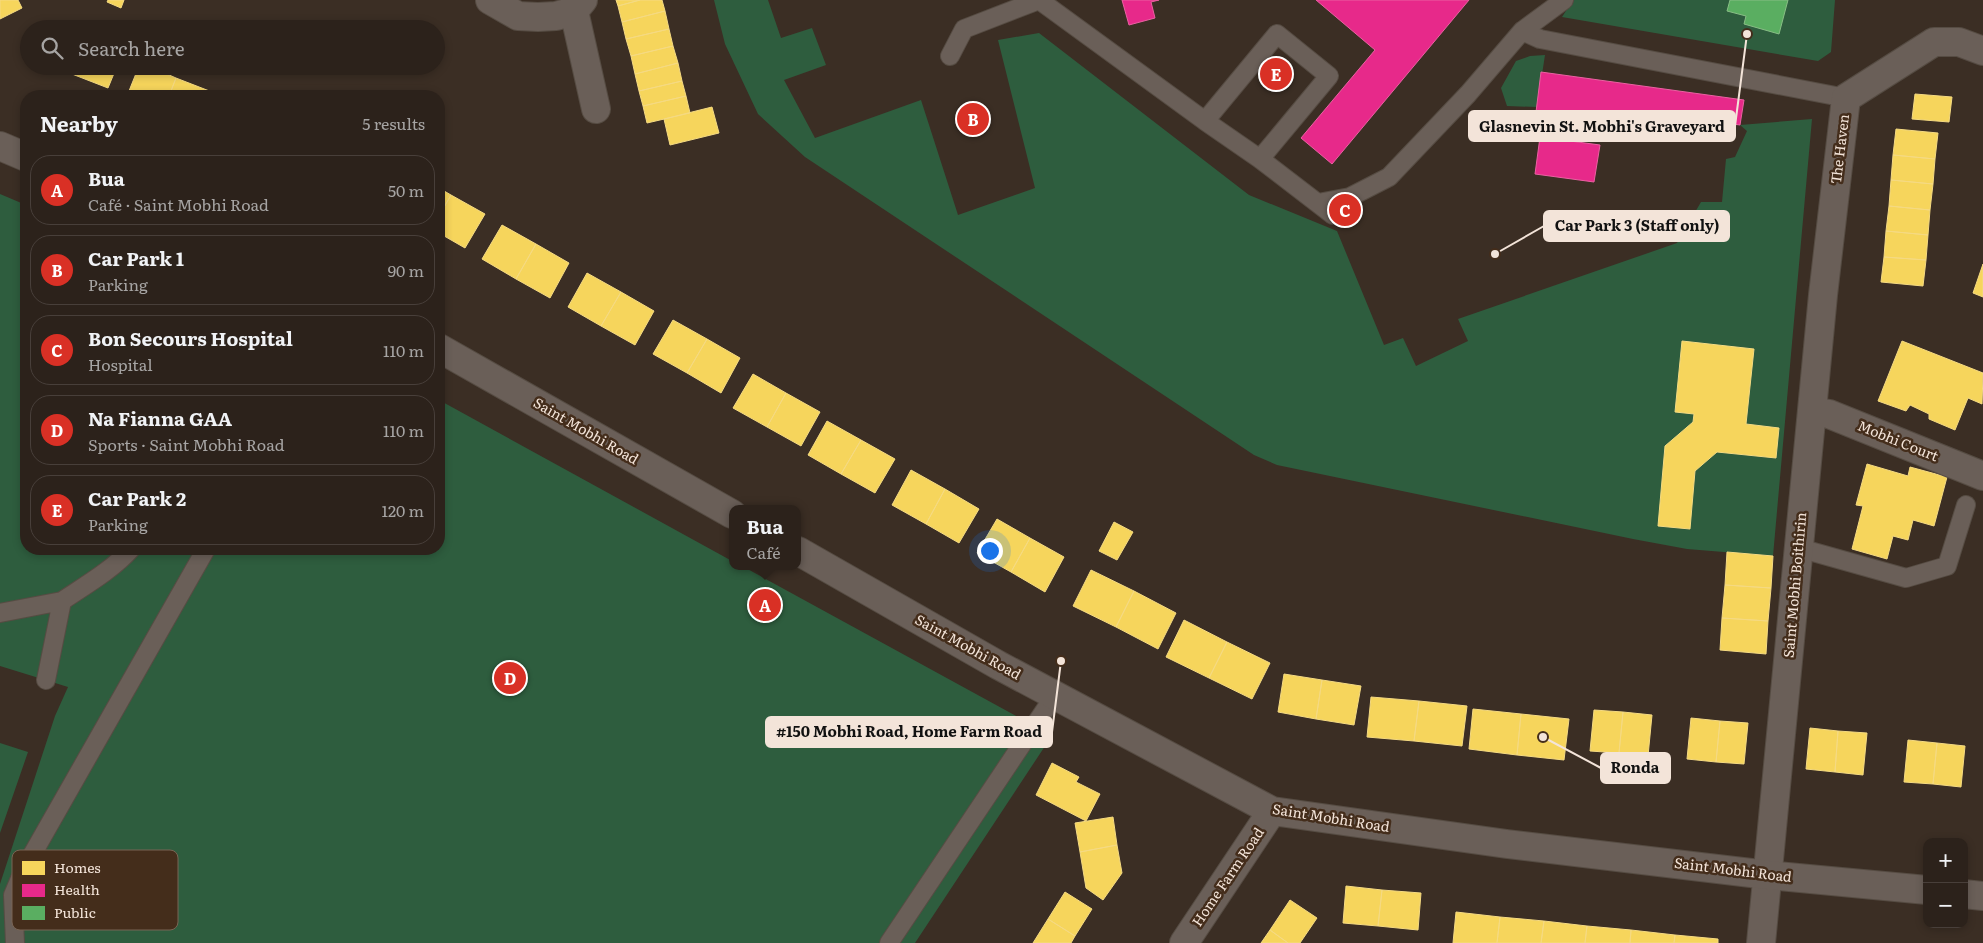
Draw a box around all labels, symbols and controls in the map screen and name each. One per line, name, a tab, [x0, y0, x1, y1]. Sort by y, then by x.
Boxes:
search box	[20, 20, 445, 75]
icon: search	[38, 34, 66, 62]
text: Search here	[78, 34, 185, 62]
pin: E	[1260, 55, 1292, 93]
pin: B	[957, 100, 989, 138]
text: Nearby	[40, 107, 118, 138]
text: 5 results	[362, 111, 425, 135]
callout: Glasnevin St. Mobhi's Graveyard	[1469, 111, 1735, 141]
street label: The Haven	[1825, 113, 1853, 185]
text: Glasnevin St. Mobhi's Graveyard	[1479, 114, 1725, 137]
text: Bua	[88, 164, 125, 192]
text: A	[51, 178, 63, 202]
text: 50 m	[388, 178, 424, 202]
pin: C	[1329, 191, 1361, 229]
text: Café · Saint Mobhi Road	[88, 192, 269, 216]
callout: Car Park 3 (Staff only)	[1544, 211, 1729, 241]
text: Car Park 3 (Staff only)	[1555, 213, 1719, 236]
text: Car Park 1	[88, 244, 184, 272]
text: B	[51, 258, 63, 282]
text: 90 m	[388, 258, 424, 282]
text: Parking	[88, 272, 148, 296]
text: Bon Secours Hospital	[88, 324, 293, 352]
text: C	[51, 338, 63, 362]
text: 110 m	[383, 338, 424, 362]
text: Hospital	[88, 352, 153, 376]
street label: Saint Mobhi Road	[530, 392, 643, 469]
text: Na Fianna GAA	[88, 404, 232, 432]
street label: Mobhi Court	[1855, 415, 1942, 466]
text: D	[51, 418, 63, 442]
text: 110 m	[383, 418, 424, 442]
text: Sports · Saint Mobhi Road	[88, 432, 284, 456]
text: Car Park 2	[88, 484, 186, 512]
text: E	[52, 498, 62, 522]
text: 120 m	[381, 498, 424, 522]
popup	[729, 505, 801, 570]
street label: Saint Mobhi Boithirin	[1778, 511, 1810, 659]
text: Parking	[88, 512, 148, 536]
text: Bua	[747, 512, 783, 540]
your location	[977, 538, 1003, 564]
text: Café	[747, 540, 781, 564]
pin: A	[749, 586, 781, 624]
street label: Saint Mobhi Road	[912, 609, 1025, 684]
pin: D	[494, 659, 526, 697]
callout: #150 Mobhi Road, Home Farm Road	[766, 717, 1052, 747]
text: #150 Mobhi Road, Home Farm Road	[776, 719, 1042, 742]
callout: Ronda	[1601, 753, 1670, 783]
text: Ronda	[1611, 755, 1660, 778]
street label: Saint Mobhi Road	[1271, 798, 1392, 836]
street label: Home Farm Road	[1187, 823, 1268, 930]
map controls	[1923, 838, 1968, 928]
button: +	[1923, 838, 1968, 883]
legend	[12, 850, 178, 930]
street label: Saint Mobhi Road	[1673, 852, 1793, 886]
text: Homes	[54, 857, 101, 877]
text: Health	[54, 879, 100, 899]
button: −	[1923, 883, 1968, 928]
text: Public	[54, 902, 96, 922]

